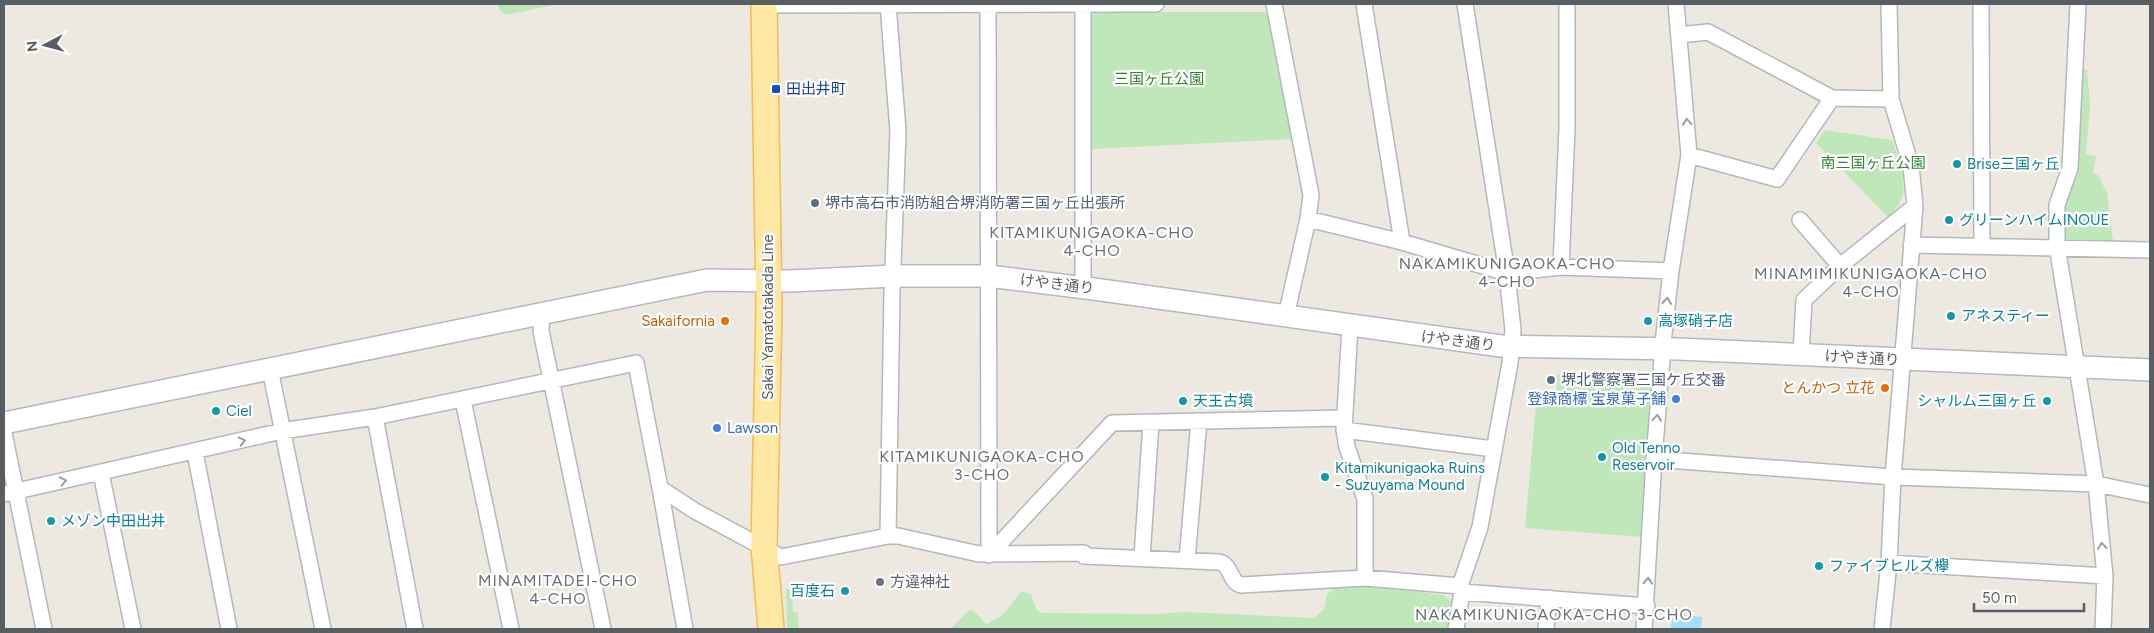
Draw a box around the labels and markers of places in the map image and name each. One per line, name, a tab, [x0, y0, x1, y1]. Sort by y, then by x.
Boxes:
place label: 田出井町	[786, 80, 846, 98]
marker: 田出井町	[770, 83, 782, 95]
place label: Brise三国ヶ丘	[1967, 155, 2060, 173]
marker: Brise三国ヶ丘	[1951, 158, 1963, 170]
place label: 堺市高石市消防組合堺消防署三国ヶ丘出張所	[825, 194, 1125, 212]
marker: 堺市高石市消防組合堺消防署三国ヶ丘出張所	[809, 197, 821, 209]
place label: グリーンハイムINOUE	[1959, 211, 2109, 229]
marker: グリーンハイムINOUE	[1943, 214, 1955, 226]
place label: アネスティー	[1961, 307, 2050, 325]
marker: アネスティー	[1945, 310, 1957, 322]
place label: Sakaifornia	[641, 312, 715, 330]
place label: 高塚硝子店	[1658, 312, 1733, 330]
marker: Sakaifornia	[719, 315, 731, 327]
marker: 高塚硝子店	[1642, 315, 1654, 327]
place label: 堺北警察署三国ケ丘交番	[1561, 371, 1726, 389]
marker: 堺北警察署三国ケ丘交番	[1545, 374, 1557, 386]
place label: とんかつ 立花	[1781, 379, 1875, 397]
marker: とんかつ 立花	[1879, 382, 1891, 394]
place label: 登録商標 宝泉菓子舗	[1527, 390, 1666, 408]
place label: 天王古墳	[1193, 392, 1253, 410]
place label: シャルム三国ヶ丘	[1917, 392, 2037, 410]
marker: 登録商標 宝泉菓子舗	[1670, 393, 1682, 405]
marker: 天王古墳	[1177, 395, 1189, 407]
marker: シャルム三国ヶ丘	[2041, 395, 2053, 407]
place label: Ciel	[226, 402, 252, 420]
marker: Ciel	[210, 405, 222, 417]
place label: Lawson	[727, 419, 778, 437]
marker: Lawson	[711, 422, 723, 434]
place label: Old Tenno Reservoir	[1612, 439, 1681, 474]
marker: Old Tenno Reservoir	[1596, 451, 1608, 463]
place label: Kitamikunigaoka Ruins - Suzuyama Mound	[1335, 459, 1485, 494]
marker: Kitamikunigaoka Ruins - Suzuyama Mound	[1319, 471, 1331, 483]
place label: メゾン中田出井	[61, 512, 166, 530]
marker: メゾン中田出井	[45, 515, 57, 527]
place label: ファイブヒルズ欅	[1829, 557, 1949, 575]
marker: ファイブヒルズ欅	[1813, 560, 1825, 572]
place label: 方違神社	[890, 573, 950, 591]
marker: 方違神社	[874, 576, 886, 588]
place label: 百度石	[790, 582, 835, 600]
marker: 百度石	[839, 585, 851, 597]

